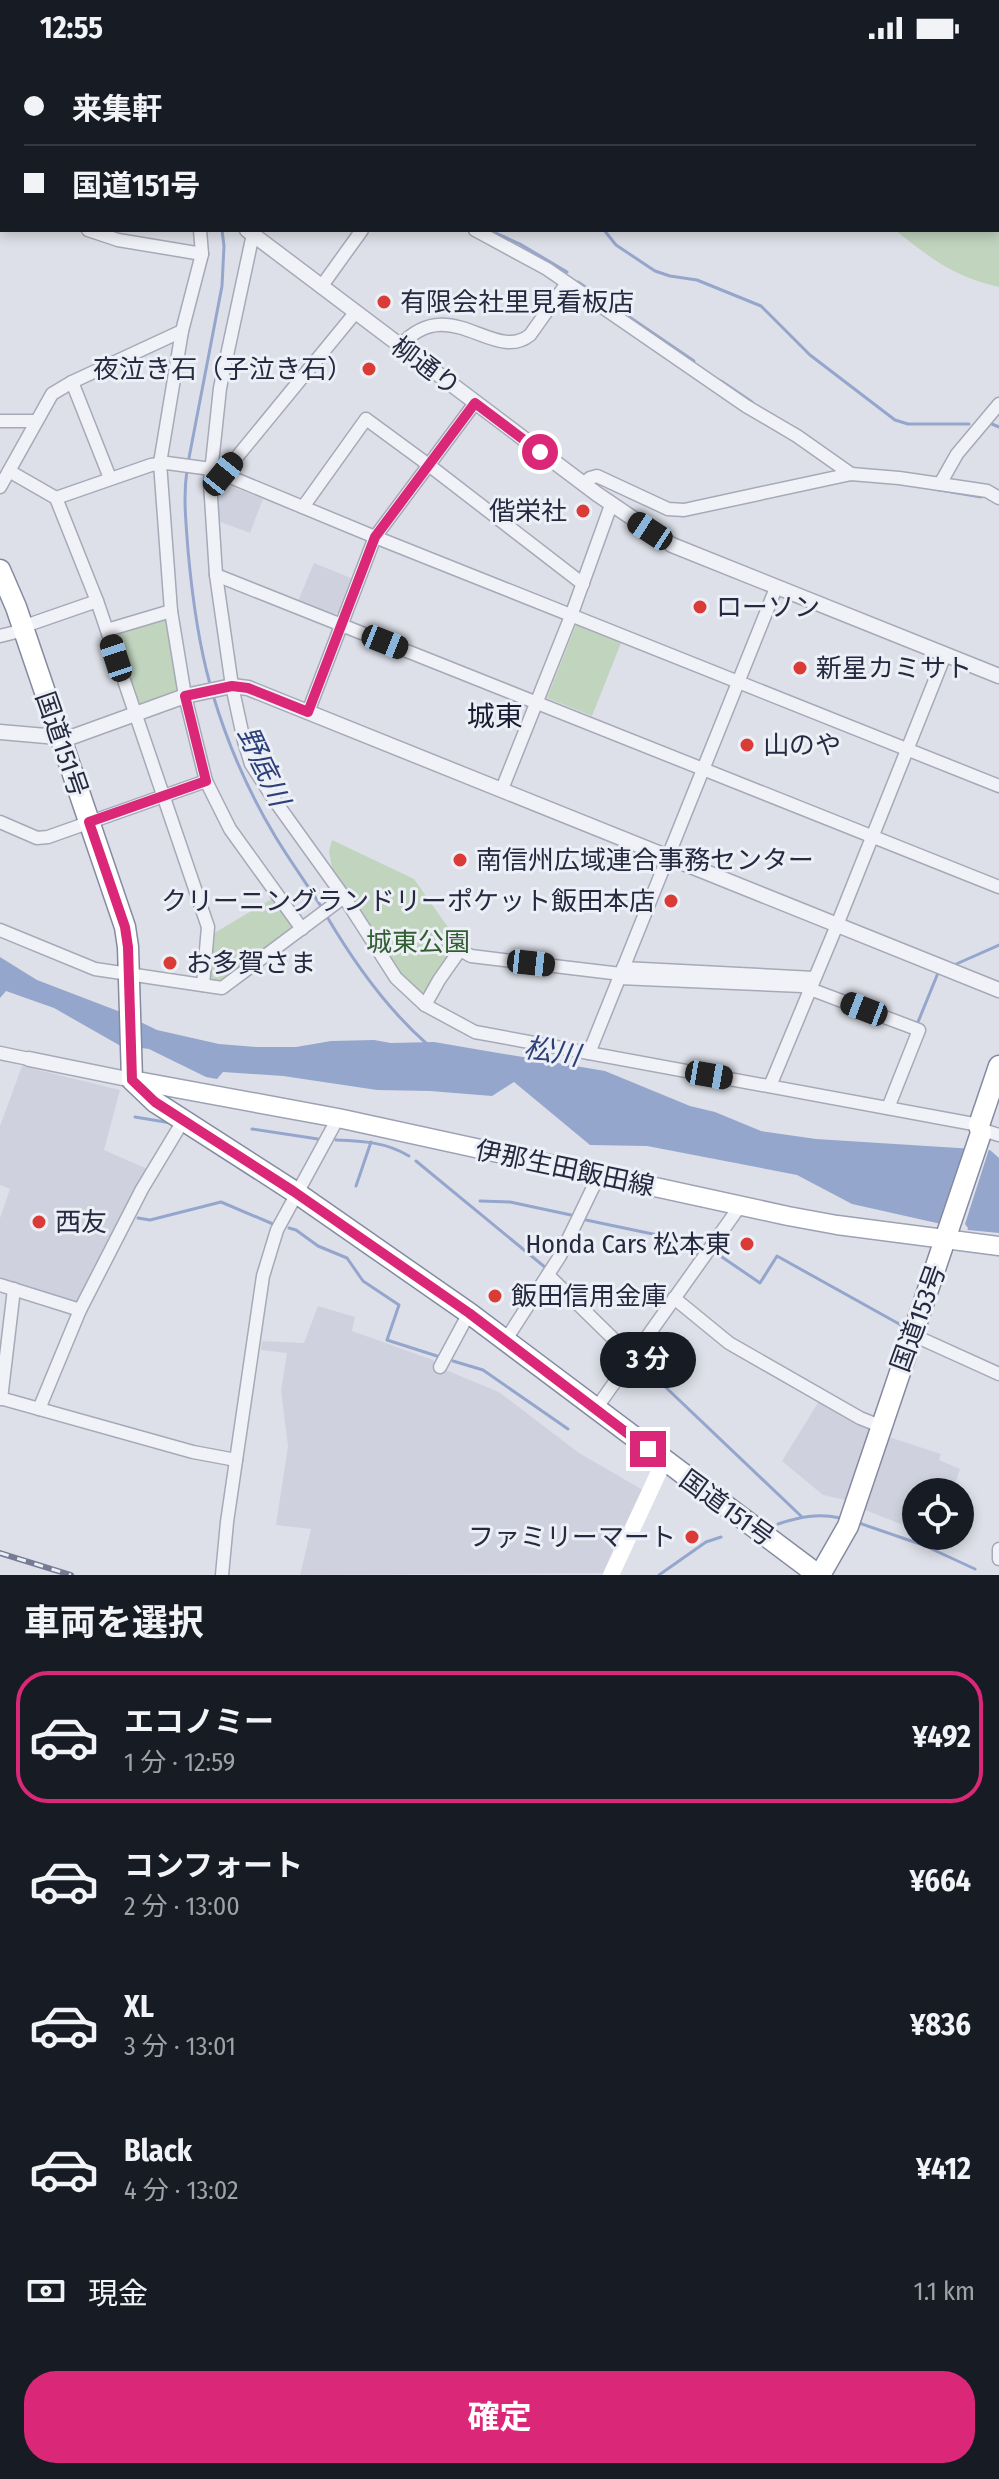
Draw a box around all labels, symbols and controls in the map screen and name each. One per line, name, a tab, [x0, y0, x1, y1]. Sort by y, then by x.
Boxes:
text: 12:55	[40, 10, 103, 46]
text: 来集軒	[72, 91, 162, 127]
text: 国道151号	[72, 168, 201, 204]
place label: 有限会社里見看板店	[400, 287, 634, 318]
marker: 有限会社里見看板店	[375, 293, 393, 311]
street label: 柳通り	[385, 331, 466, 402]
place label: 夜泣き石（子泣き石）	[93, 354, 353, 385]
marker: 夜泣き石（子泣き石）	[360, 360, 378, 378]
route start	[522, 434, 558, 470]
car	[199, 448, 247, 500]
place label: 偕栄社	[489, 496, 567, 527]
marker: 偕栄社	[574, 502, 592, 520]
car	[623, 508, 677, 554]
place label: ローソン	[716, 592, 820, 623]
marker: ローソン	[691, 598, 709, 616]
car	[358, 622, 412, 662]
car	[97, 631, 135, 685]
place label: 新星カミサト	[816, 653, 972, 684]
marker: 新星カミサト	[791, 659, 809, 677]
street label: 国道151号	[29, 688, 94, 801]
district label: 城東	[467, 700, 523, 733]
water label: 野底川	[231, 721, 298, 814]
place label: 山のや	[763, 730, 841, 761]
marker: 山のや	[738, 736, 756, 754]
place label: 南信州広域連合事務センター	[476, 845, 814, 876]
marker: 南信州広域連合事務センター	[451, 851, 469, 869]
place label: クリーニングランドリーポケット飯田本店	[161, 886, 655, 917]
marker: クリーニングランドリーポケット飯田本店	[662, 892, 680, 910]
park label: 城東公園	[366, 927, 470, 958]
place label: お多賀さま	[186, 948, 316, 979]
car	[506, 949, 556, 977]
marker: お多賀さま	[161, 954, 179, 972]
car	[837, 989, 891, 1029]
water label: 松川	[522, 1031, 585, 1073]
car	[683, 1059, 735, 1091]
street label: 伊那生田飯田線	[473, 1134, 657, 1203]
place label: 西友	[55, 1207, 107, 1238]
marker: 西友	[30, 1213, 48, 1231]
place label: Honda Cars 松本東	[525, 1229, 731, 1260]
marker: Honda Cars 松本東	[738, 1235, 756, 1253]
street label: 国道153号	[885, 1260, 952, 1376]
place label: 飯田信用金庫	[511, 1281, 667, 1312]
marker: 飯田信用金庫	[486, 1287, 504, 1305]
callout: 3 分	[600, 1333, 696, 1389]
text: 3 分	[626, 1344, 670, 1375]
route end	[630, 1431, 666, 1467]
street label: 国道151号	[674, 1464, 780, 1553]
map controls	[902, 1478, 974, 1550]
button: locate	[902, 1478, 974, 1550]
place label: ファミリーマート	[468, 1522, 676, 1553]
marker: ファミリーマート	[683, 1528, 701, 1546]
text: 車両を選択	[24, 1601, 204, 1645]
icon: car	[28, 1701, 100, 1773]
text: エコノミー	[124, 1704, 274, 1740]
text: ¥492	[912, 1719, 971, 1755]
text: 1 分 · 12:59	[124, 1747, 235, 1778]
icon: car	[28, 1845, 100, 1917]
text: コンフォート	[124, 1848, 303, 1884]
text: ¥664	[910, 1863, 971, 1899]
text: 2 分 · 13:00	[124, 1891, 240, 1922]
icon: car	[28, 1989, 100, 2061]
text: XL	[124, 1989, 154, 2025]
text: ¥836	[910, 2007, 971, 2043]
text: 3 分 · 13:01	[124, 2031, 236, 2062]
icon: car	[28, 2133, 100, 2205]
text: Black	[124, 2133, 192, 2169]
text: ¥412	[916, 2151, 971, 2187]
text: 4 分 · 13:02	[124, 2175, 239, 2206]
icon: cash	[24, 2269, 68, 2313]
text: 現金	[88, 2276, 148, 2312]
text: 1.1 km	[914, 2276, 975, 2307]
button: 確定	[24, 2371, 975, 2463]

